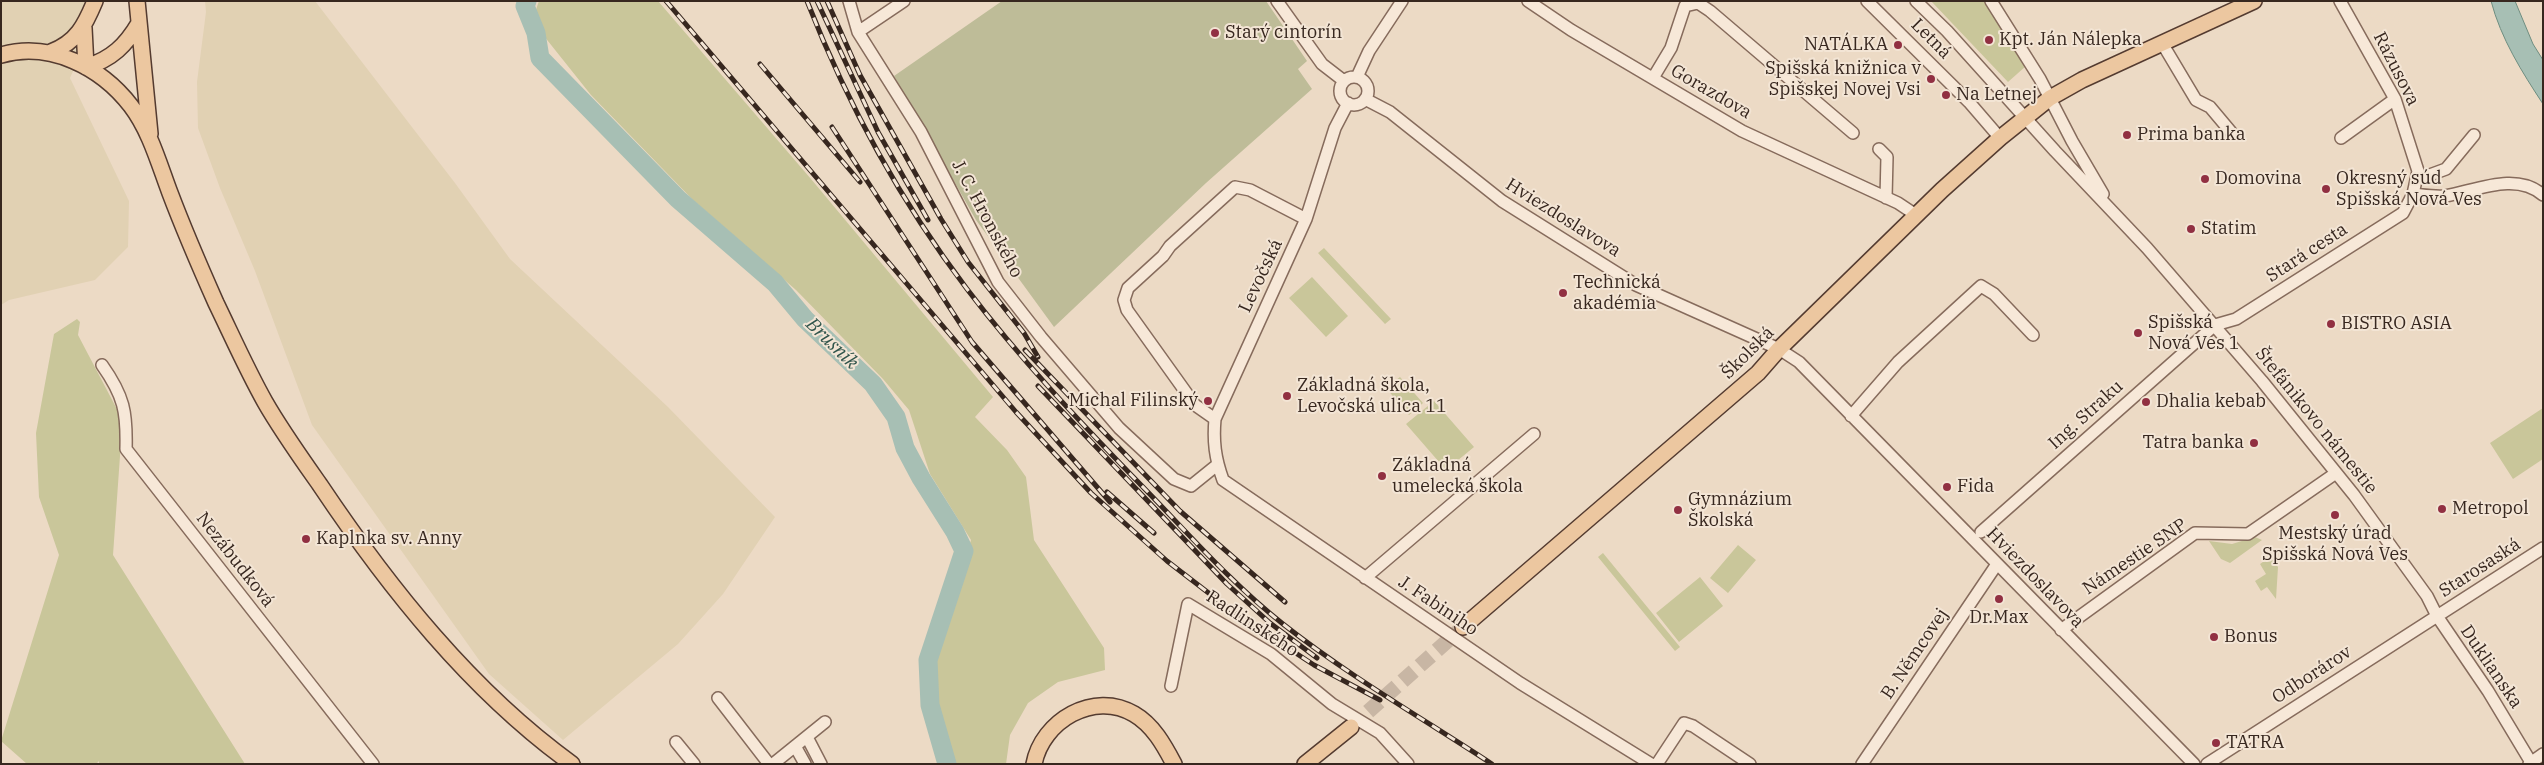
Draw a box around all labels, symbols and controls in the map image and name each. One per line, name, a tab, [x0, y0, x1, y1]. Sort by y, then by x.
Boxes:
street label: Letná	[1906, 14, 1956, 64]
place label: Starý cintorín	[1225, 22, 1342, 44]
marker: Starý cintorín	[1209, 27, 1221, 39]
street label: Rázusova	[2368, 28, 2424, 110]
place label: Kpt. Ján Nálepka	[1999, 29, 2142, 51]
place label: NATÁLKA	[1804, 34, 1888, 56]
marker: Kpt. Ján Nálepka	[1983, 34, 1995, 46]
marker: NATÁLKA	[1892, 39, 1904, 51]
place label: Spišská knižnica v Spišskej Novej Vsi	[1765, 58, 1921, 100]
street label: Gorazdova	[1667, 60, 1755, 124]
marker: Spišská knižnica v Spišskej Novej Vsi	[1925, 73, 1937, 85]
place label: Na Letnej	[1956, 84, 2037, 106]
marker: Na Letnej	[1940, 89, 1952, 101]
place label: Prima banka	[2137, 124, 2245, 146]
marker: Prima banka	[2121, 129, 2133, 141]
street label: J. C. Hronského	[947, 156, 1027, 282]
place label: Domovina	[2215, 168, 2302, 190]
place label: Okresný súd Spišská Nová Ves	[2336, 168, 2482, 210]
marker: Domovina	[2199, 173, 2211, 185]
street label: Hviezdoslavova	[1502, 174, 1624, 262]
marker: Okresný súd Spišská Nová Ves	[2320, 183, 2332, 195]
place label: Statim	[2201, 218, 2257, 240]
street label: Stará cesta	[2262, 219, 2352, 287]
marker: Statim	[2185, 223, 2197, 235]
street label: Levočská	[1235, 236, 1287, 316]
place label: Technická akadémia	[1573, 272, 1661, 314]
marker: Technická akadémia	[1557, 287, 1569, 299]
place label: Spišská Nová Ves 1	[2148, 312, 2240, 354]
water label: Brusník	[801, 313, 863, 375]
place label: BISTRO ASIA	[2341, 313, 2452, 335]
marker: BISTRO ASIA	[2325, 318, 2337, 330]
street label: Školská	[1717, 322, 1779, 384]
marker: Spišská Nová Ves 1	[2132, 327, 2144, 339]
street label: Štefánikovo námestie	[2250, 343, 2382, 499]
place label: Základná škola, Levočská ulica 11	[1297, 375, 1447, 418]
street label: Ing. Straku	[2044, 376, 2128, 454]
place label: Michal Filinský	[1069, 390, 1198, 412]
marker: Základná škola, Levočská ulica 11	[1281, 390, 1293, 402]
place label: Dhalia kebab	[2156, 391, 2266, 413]
marker: Michal Filinský	[1202, 395, 1214, 407]
marker: Dhalia kebab	[2140, 396, 2152, 408]
place label: Tatra banka	[2142, 432, 2244, 454]
marker: Tatra banka	[2248, 437, 2260, 449]
place label: Základná umelecká škola	[1392, 455, 1523, 498]
marker: Základná umelecká škola	[1376, 470, 1388, 482]
place label: Fida	[1957, 476, 1994, 498]
marker: Fida	[1941, 481, 1953, 493]
place label: Gymnázium Školská	[1688, 489, 1792, 532]
place label: Metropol	[2452, 498, 2529, 520]
marker: Metropol	[2436, 503, 2448, 515]
marker: Gymnázium Školská	[1672, 504, 1684, 516]
street label: Nezábudková	[191, 508, 279, 612]
marker: Mestský úrad Spišská Nová Ves	[2329, 509, 2341, 521]
street label: Námestie SNP	[2079, 514, 2191, 600]
street label: Hviezdoslavova	[1982, 523, 2088, 633]
place label: Mestský úrad Spišská Nová Ves	[2262, 523, 2408, 566]
place label: Kaplnka sv. Anny	[316, 528, 462, 550]
marker: Kaplnka sv. Anny	[300, 533, 312, 545]
street label: Starosaská	[2435, 534, 2525, 602]
street label: J. Fabiniho	[1394, 571, 1482, 641]
street label: Radlinského	[1202, 586, 1302, 662]
marker: Dr.Max	[1993, 593, 2005, 605]
street label: B. Němcovej	[1877, 605, 1953, 703]
place label: Dr.Max	[1969, 607, 2029, 629]
street label: Duklianska	[2455, 621, 2527, 713]
place label: Bonus	[2224, 626, 2278, 648]
marker: Bonus	[2208, 631, 2220, 643]
street label: Odborárov	[2268, 641, 2356, 709]
place label: TATRA	[2226, 732, 2284, 754]
marker: TATRA	[2210, 737, 2222, 749]

